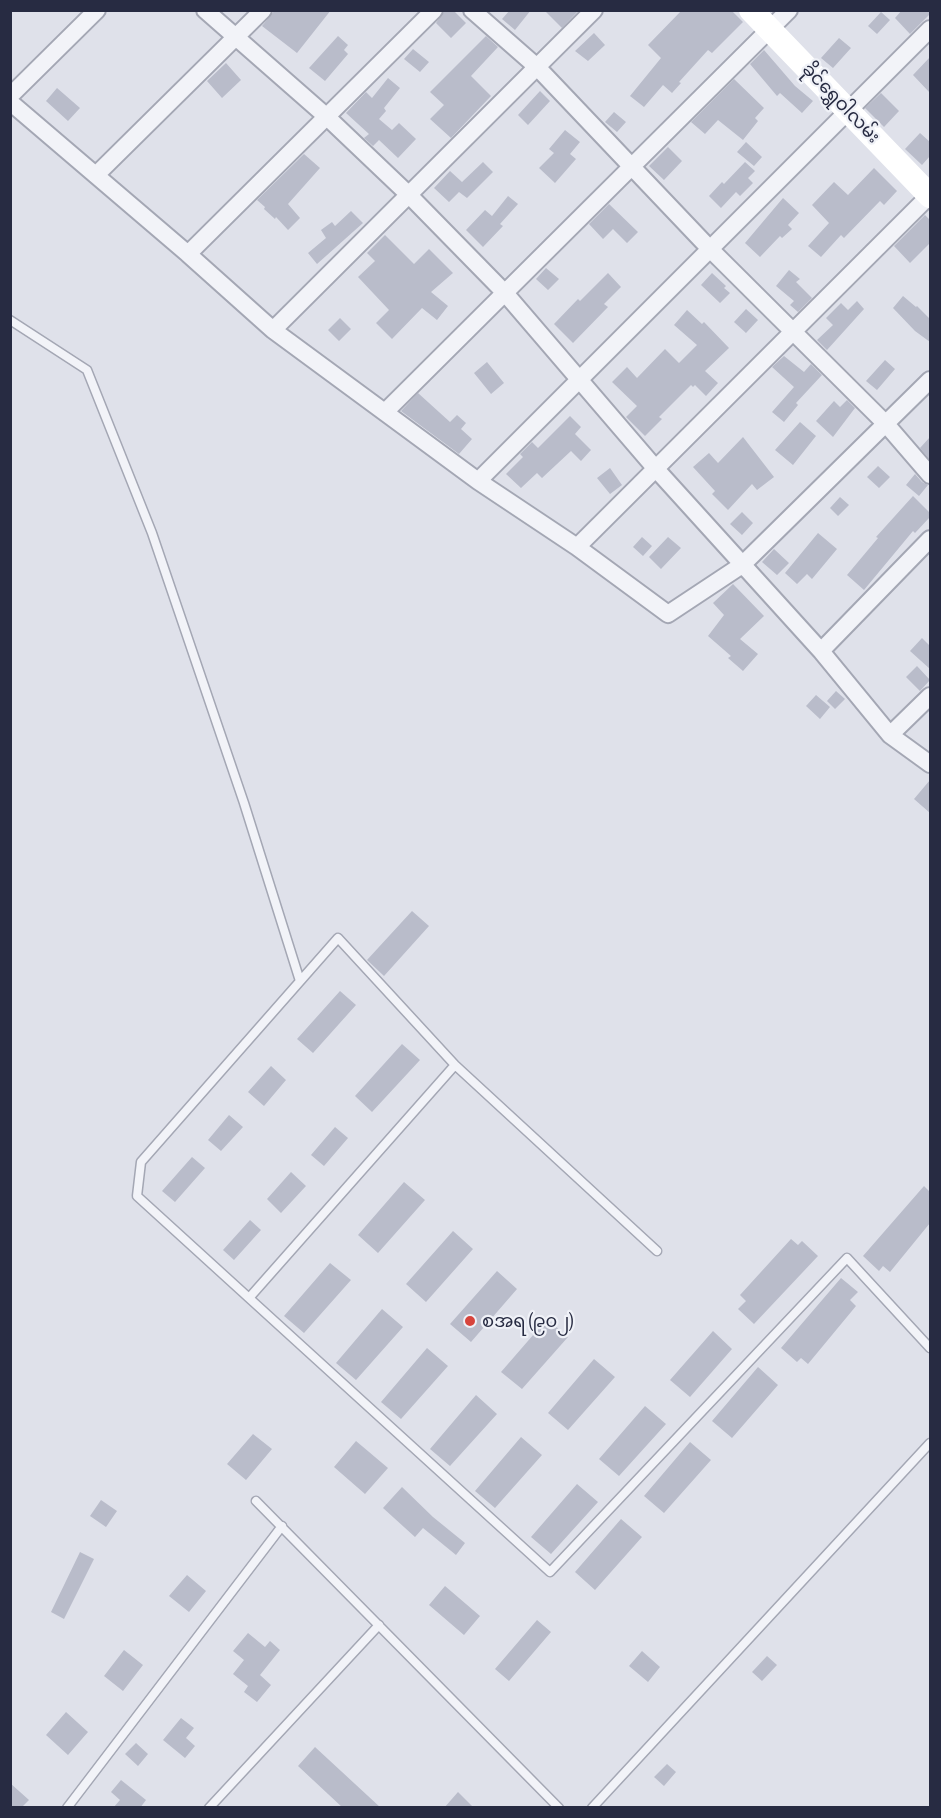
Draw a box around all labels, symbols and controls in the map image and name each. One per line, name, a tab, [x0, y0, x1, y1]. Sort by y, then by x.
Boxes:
street label: ခိုင်ရွှေဝါလမ်း	[797, 58, 885, 148]
place label: စအရ (၉၀၂)	[482, 1310, 574, 1332]
marker: စအရ (၉၀၂)	[463, 1314, 477, 1328]

